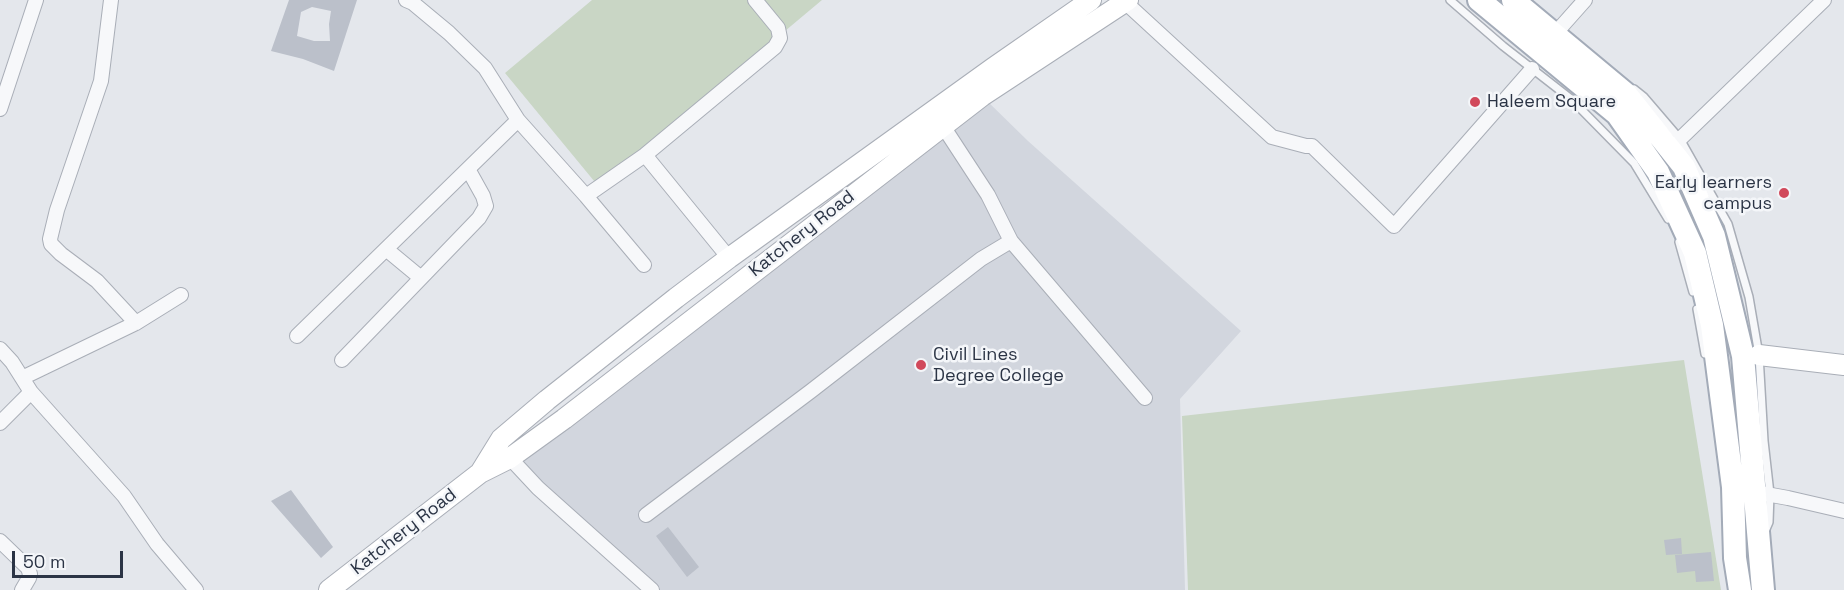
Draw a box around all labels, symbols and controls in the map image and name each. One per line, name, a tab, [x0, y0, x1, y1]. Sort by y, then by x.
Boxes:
place label: Haleem Square	[1487, 91, 1616, 113]
marker: Haleem Square	[1468, 95, 1482, 109]
place label: Early learners campus	[1655, 172, 1772, 214]
street label: Katchery Road	[745, 186, 859, 282]
marker: Early learners campus	[1777, 186, 1791, 200]
place label: Civil Lines Degree College	[933, 344, 1064, 386]
marker: Civil Lines Degree College	[914, 358, 928, 372]
street label: Katchery Road	[347, 484, 461, 580]
scale bar	[15, 539, 126, 577]
text: 50 m	[23, 550, 65, 573]

